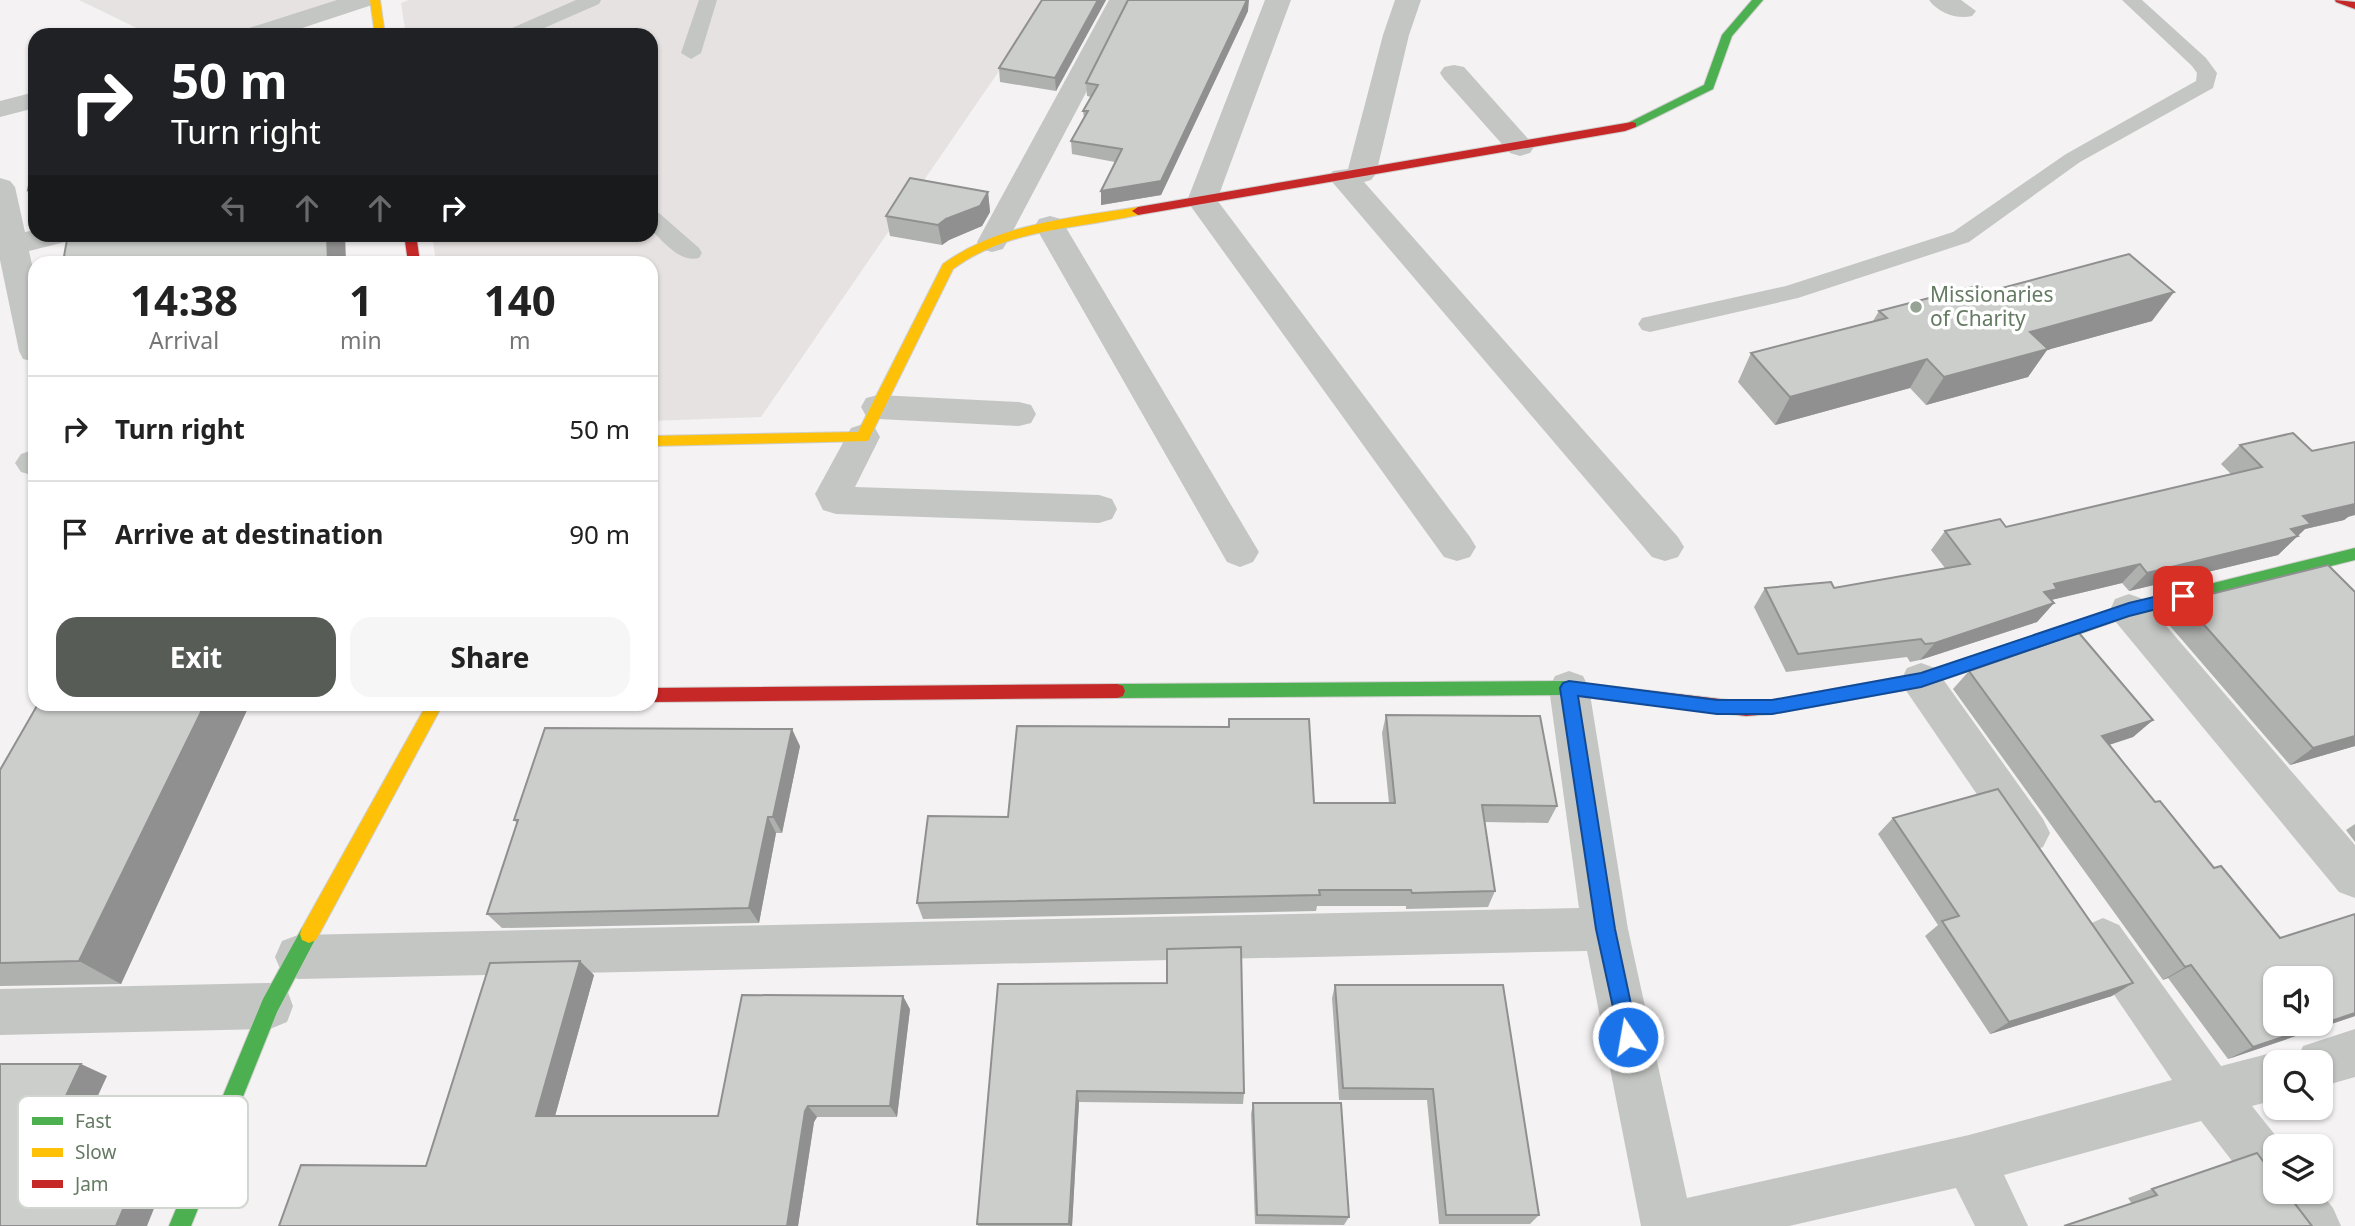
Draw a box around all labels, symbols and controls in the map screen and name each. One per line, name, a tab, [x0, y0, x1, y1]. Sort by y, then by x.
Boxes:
text: 50 m	[171, 47, 288, 113]
icon: right	[56, 56, 147, 147]
text: Turn right	[171, 110, 321, 153]
icon: left	[215, 189, 253, 227]
icon: ahead	[288, 189, 326, 227]
icon: ahead	[361, 189, 399, 227]
icon: right	[434, 189, 472, 227]
text: 14:38	[130, 271, 238, 328]
text: 1	[349, 271, 373, 328]
text: 140	[484, 271, 556, 328]
place label: Missionaries of Charity	[1930, 280, 2053, 332]
marker: Missionaries of Charity	[1908, 299, 1924, 315]
text: Arrival	[149, 324, 219, 356]
text: min	[340, 324, 382, 356]
text: m	[509, 324, 531, 356]
icon: right	[56, 410, 94, 448]
text: Turn right	[115, 411, 245, 447]
text: 50 m	[569, 411, 630, 447]
icon: arrive	[56, 515, 94, 553]
text: Arrive at destination	[115, 516, 384, 552]
text: 90 m	[569, 516, 630, 552]
pin	[2153, 566, 2213, 626]
icon: arrive	[2164, 577, 2202, 615]
button: Exit	[56, 617, 336, 697]
button: Share	[350, 617, 630, 697]
map controls	[2263, 966, 2333, 1204]
button: sound	[2263, 966, 2333, 1036]
position arrow	[1591, 1000, 1665, 1074]
button: search	[2263, 1050, 2333, 1120]
legend	[18, 1096, 248, 1208]
text: Fast	[75, 1108, 112, 1134]
button: layers	[2263, 1134, 2333, 1204]
text: Slow	[75, 1139, 116, 1165]
text: Jam	[73, 1171, 109, 1197]

